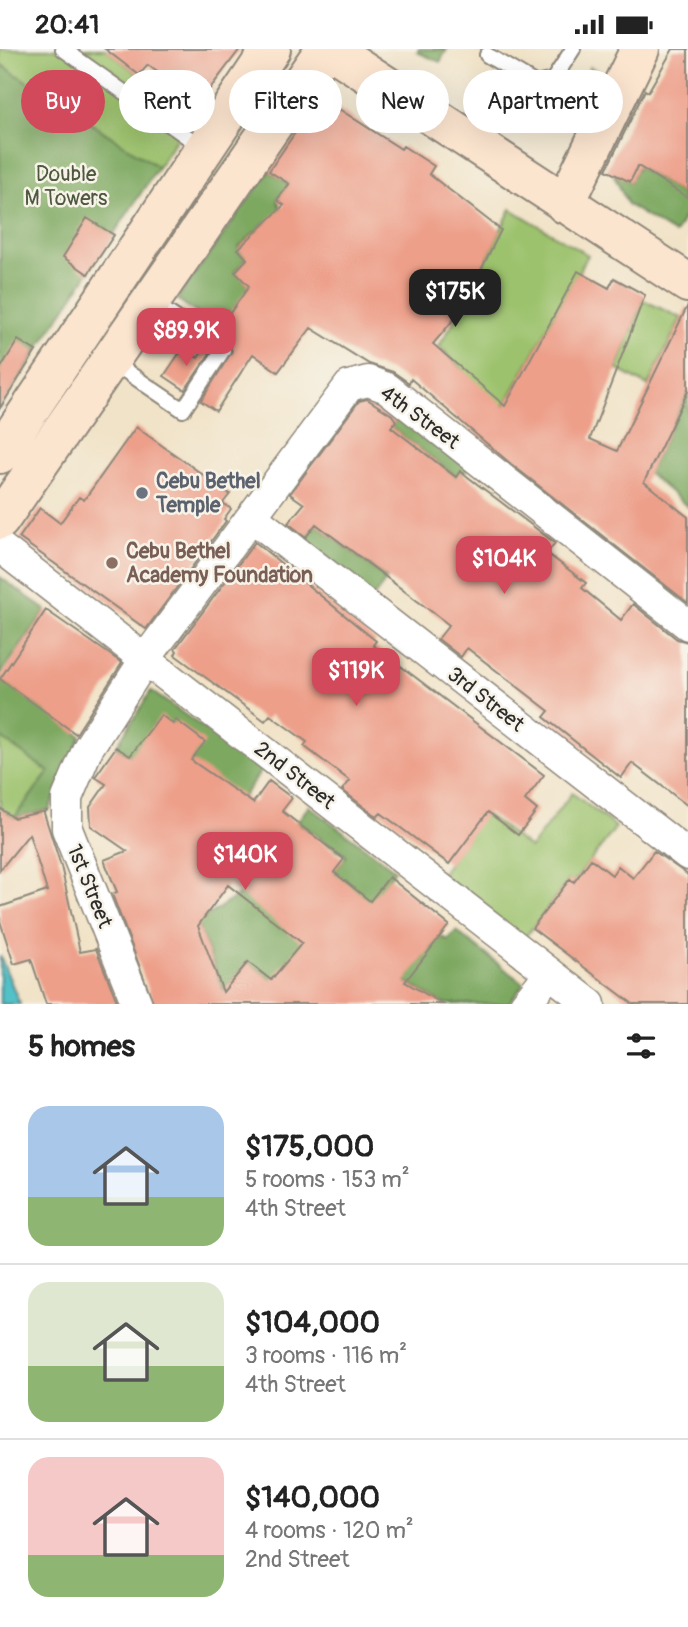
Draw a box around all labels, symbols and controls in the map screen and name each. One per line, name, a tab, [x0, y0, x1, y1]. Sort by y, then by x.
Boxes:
text: 20:41	[35, 9, 99, 41]
chip: Buy	[21, 70, 105, 133]
chip: Rent	[119, 70, 215, 133]
chip: Filters	[229, 70, 342, 133]
chip: New	[356, 70, 449, 133]
chip: Apartment	[463, 70, 623, 133]
park label: Double M Towers	[25, 161, 108, 212]
pin: $175K	[406, 269, 504, 329]
text: $175K	[425, 277, 485, 306]
pin: $89.9K	[129, 309, 243, 368]
text: $89.9K	[153, 316, 219, 345]
street label: 4th Street	[375, 379, 465, 456]
place label: Cebu Bethel Temple	[155, 468, 261, 519]
marker: Cebu Bethel Temple	[134, 485, 150, 501]
pin: $104K	[455, 537, 553, 596]
place label: Cebu Bethel Academy Foundation	[126, 538, 313, 589]
text: $104K	[472, 544, 536, 573]
marker: Cebu Bethel Academy Foundation	[104, 555, 120, 571]
pin: $119K	[307, 649, 405, 708]
text: $119K	[328, 656, 384, 685]
street label: 3rd Street	[442, 661, 530, 738]
street label: 2nd Street	[249, 735, 341, 816]
pin: $140K	[196, 833, 294, 892]
text: $140K	[213, 840, 277, 869]
street label: 1st Street	[61, 841, 119, 932]
icon: filters	[622, 1027, 660, 1065]
text: 5 homes	[28, 1028, 135, 1065]
text: $175,000	[245, 1128, 374, 1165]
icon: home	[84, 1134, 168, 1218]
text: 5 rooms · 153 m²	[245, 1165, 410, 1194]
text: 4th Street	[245, 1194, 346, 1223]
text: $104,000	[245, 1304, 380, 1341]
icon: home	[84, 1310, 168, 1394]
text: 3 rooms · 116 m²	[245, 1341, 407, 1370]
text: 4th Street	[245, 1370, 346, 1399]
text: $140,000	[245, 1479, 380, 1516]
icon: home	[84, 1485, 168, 1569]
text: 4 rooms · 120 m²	[245, 1516, 414, 1545]
text: 2nd Street	[245, 1545, 350, 1574]

